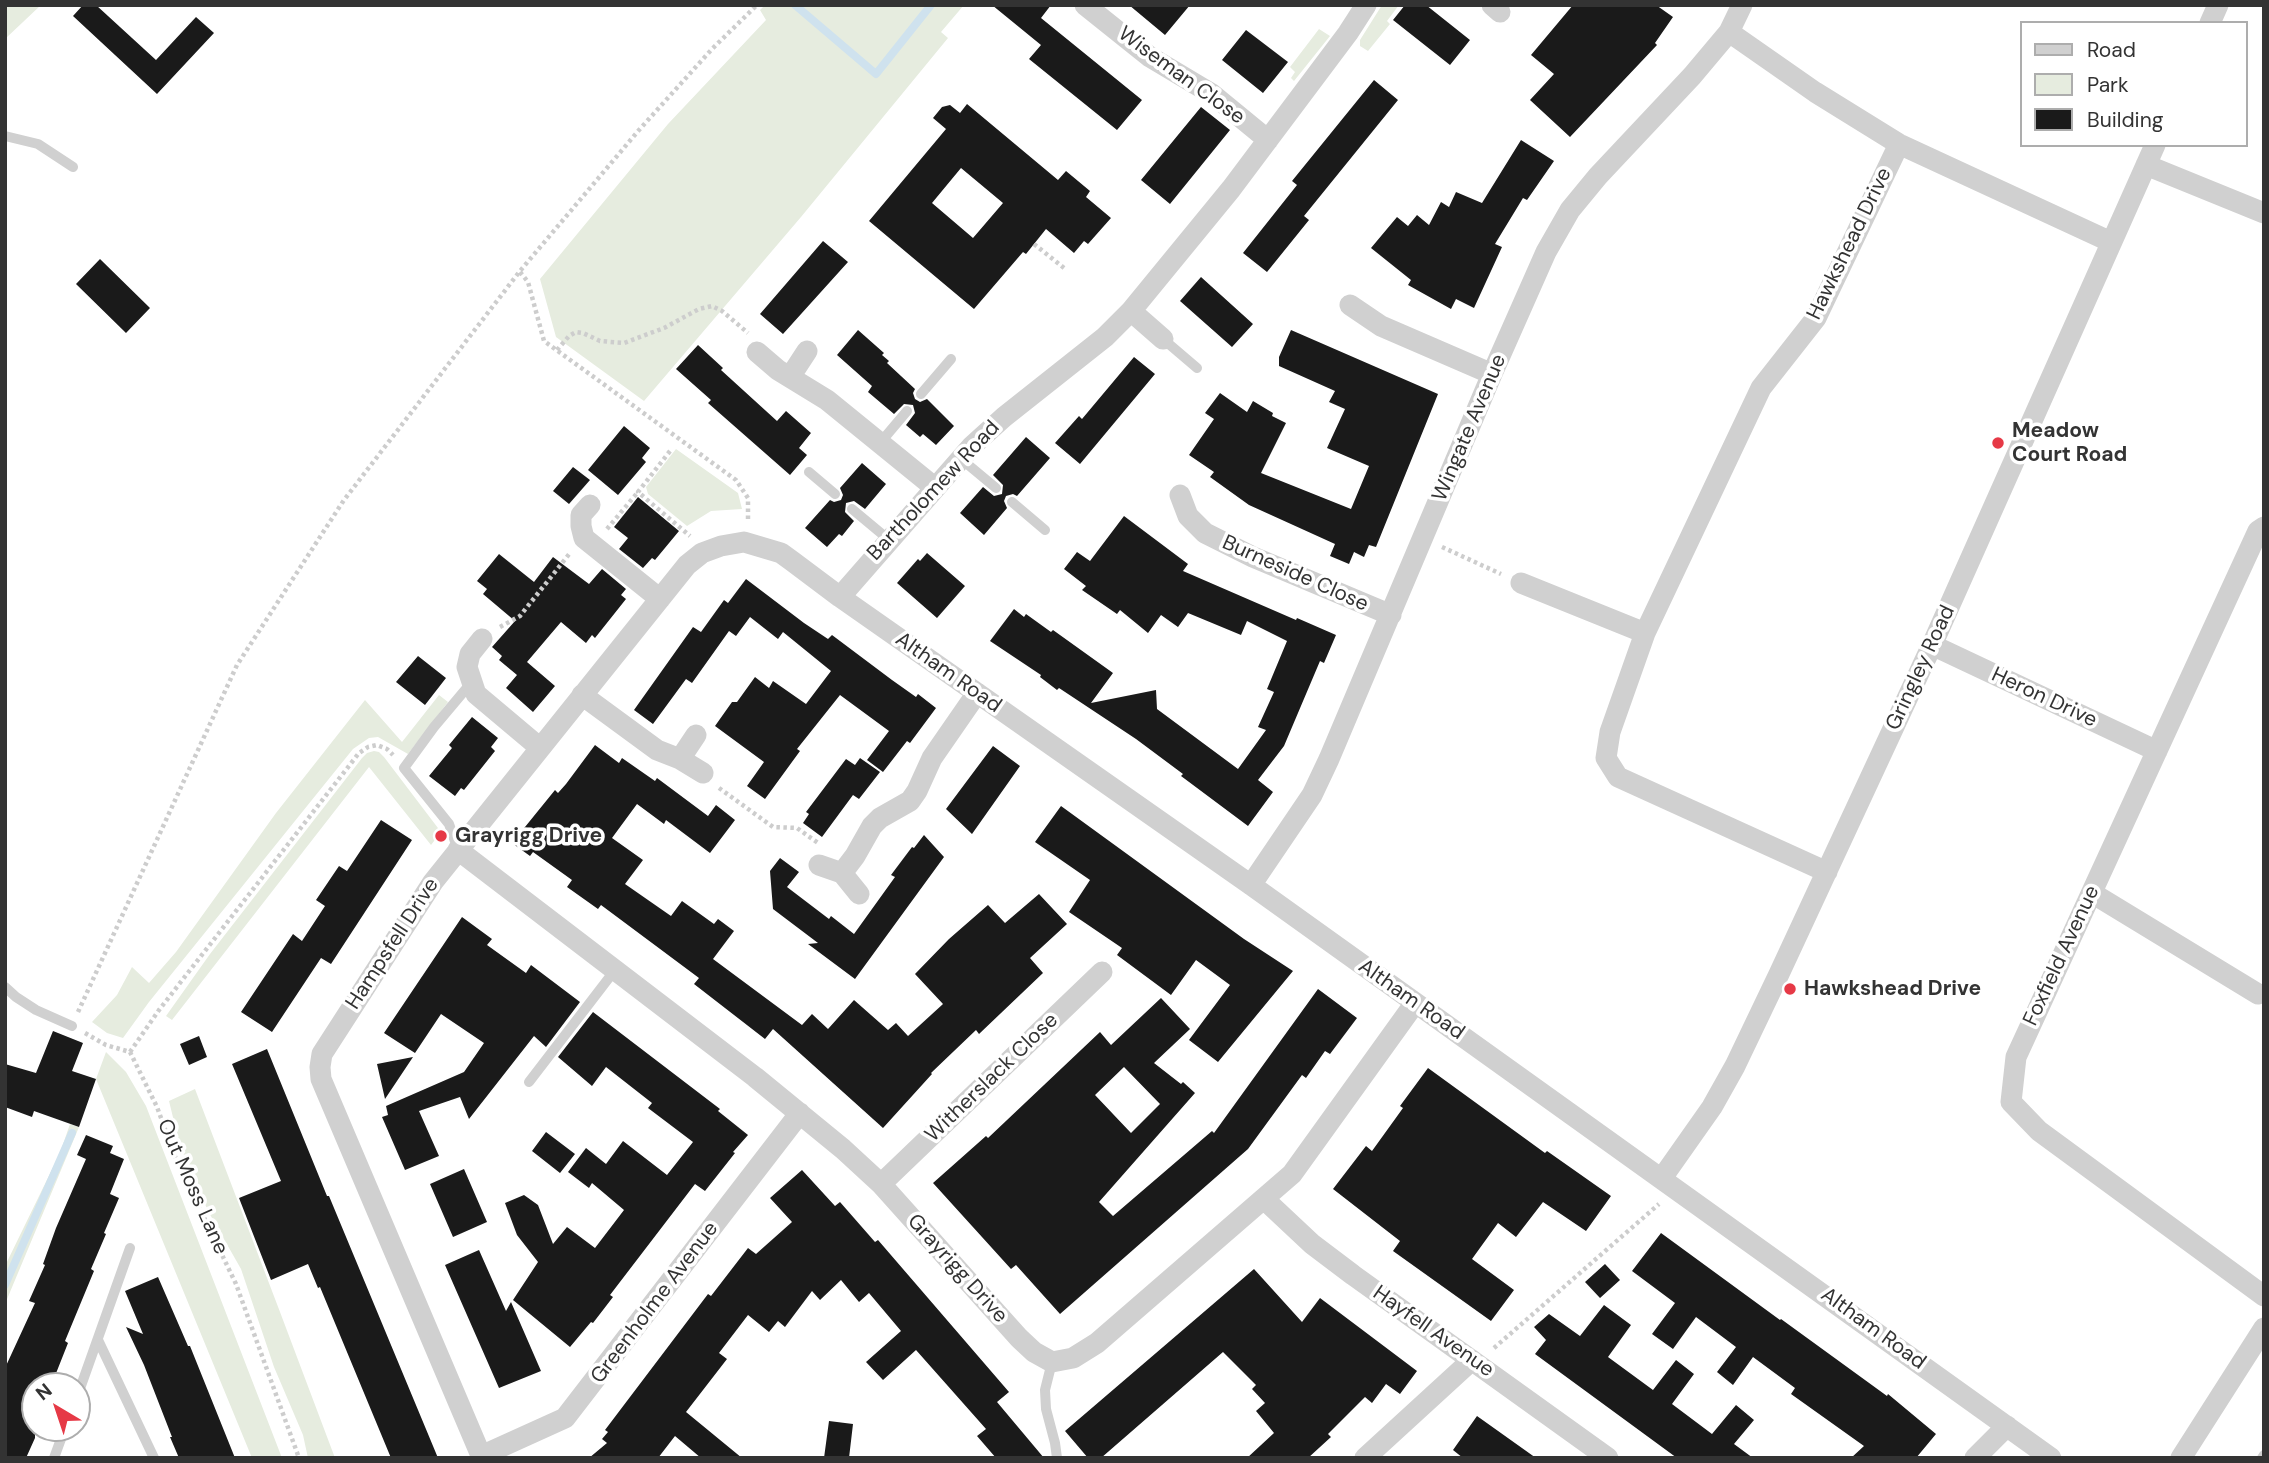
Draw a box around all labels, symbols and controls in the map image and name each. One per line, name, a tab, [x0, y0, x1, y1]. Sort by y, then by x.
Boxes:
legend	[2021, 21, 2248, 147]
street label: Wiseman Close	[1113, 22, 1249, 130]
text: Road	[2087, 36, 2136, 64]
text: Park	[2087, 71, 2128, 99]
text: Building	[2087, 106, 2163, 134]
street label: Hawkshead Drive	[1802, 164, 1898, 324]
street label: Wingate Avenue	[1428, 351, 1512, 505]
street label: Bartholomew Road	[863, 416, 1005, 566]
place label: Meadow Court Road	[2012, 418, 2127, 468]
marker: Meadow Court Road	[1990, 435, 2006, 451]
street label: Burneside Close	[1218, 530, 1372, 618]
street label: Gringley Road	[1881, 602, 1961, 734]
street label: Altham Road	[890, 627, 1006, 719]
street label: Heron Drive	[1987, 663, 2101, 733]
place label: Grayrigg Drive	[455, 823, 602, 849]
marker: Grayrigg Drive	[433, 828, 449, 844]
street label: Hampsfell Drive	[341, 874, 445, 1014]
street label: Foxfield Avenue	[2019, 882, 2105, 1030]
street label: Altham Road	[1353, 954, 1469, 1046]
place label: Hawkshead Drive	[1804, 976, 1981, 1002]
marker: Hawkshead Drive	[1782, 981, 1798, 997]
street label: Witherslack Close	[920, 1008, 1064, 1148]
street label: Out Moss Lane	[151, 1115, 233, 1259]
street label: Grayrigg Drive	[901, 1209, 1013, 1329]
street label: Greenholme Avenue	[586, 1217, 724, 1389]
street label: Hayfell Avenue	[1368, 1281, 1498, 1383]
street label: Altham Road	[1816, 1282, 1930, 1376]
north arrow	[21, 1372, 91, 1442]
text: N	[30, 1378, 57, 1406]

